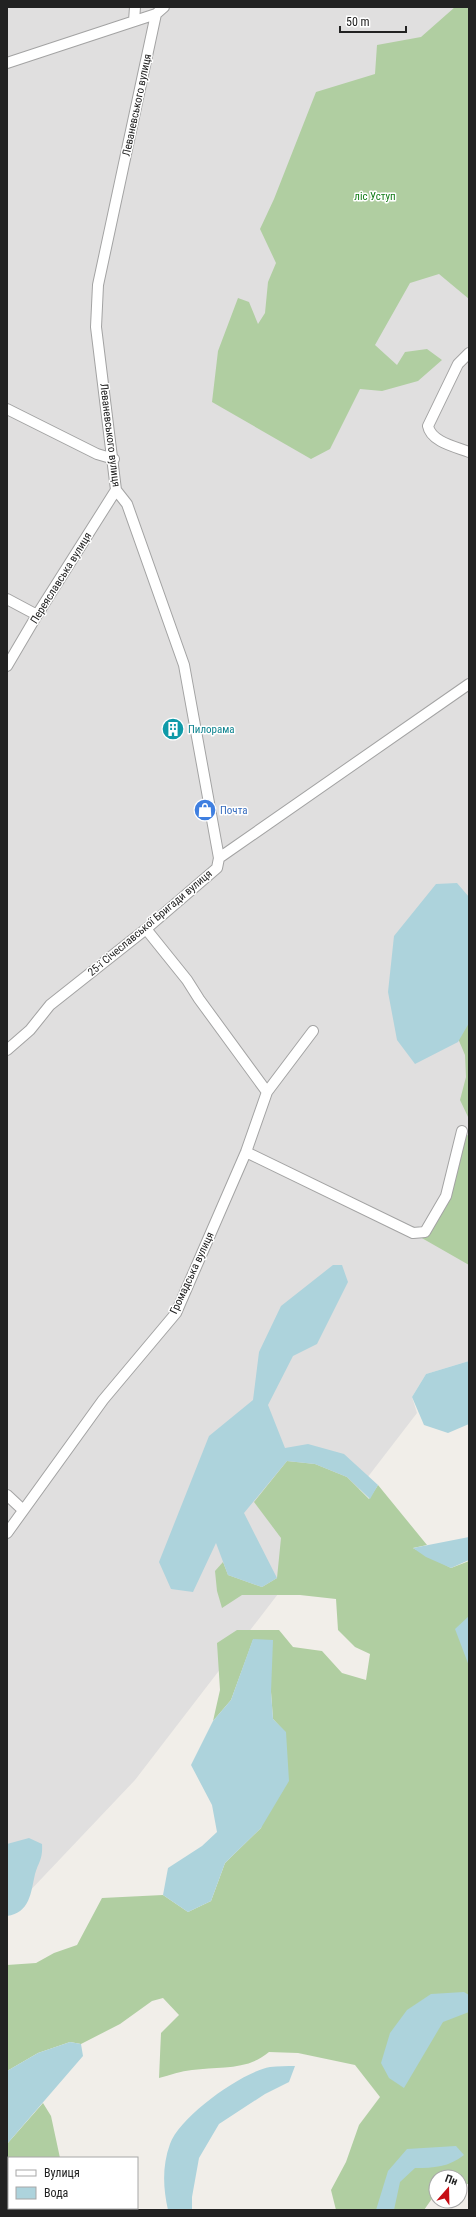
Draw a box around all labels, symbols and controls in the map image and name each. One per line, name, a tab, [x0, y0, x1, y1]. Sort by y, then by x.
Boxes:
scale bar	[340, 8, 406, 34]
text: 50 m	[346, 15, 370, 29]
street label: Леваневського вулиця	[120, 53, 154, 157]
park label: ліс Уступ	[354, 190, 396, 203]
street label: Леваневського вулиця	[97, 382, 123, 488]
street label: Переяславська вулиця	[28, 530, 94, 626]
building icon: Пилорама	[160, 716, 186, 742]
place label: Пилорама	[188, 723, 235, 736]
shop icon: Почта	[192, 797, 218, 823]
place label: Почта	[220, 804, 248, 817]
street label: 25-ї Січеславської Бригади вулиця	[85, 867, 215, 979]
street label: Громадська вулиця	[167, 1230, 217, 1316]
legend	[8, 2157, 138, 2209]
text: Вулиця	[44, 2166, 80, 2180]
north arrow	[428, 2169, 468, 2209]
text: Пн	[443, 2172, 459, 2188]
text: Вода	[44, 2186, 69, 2200]

